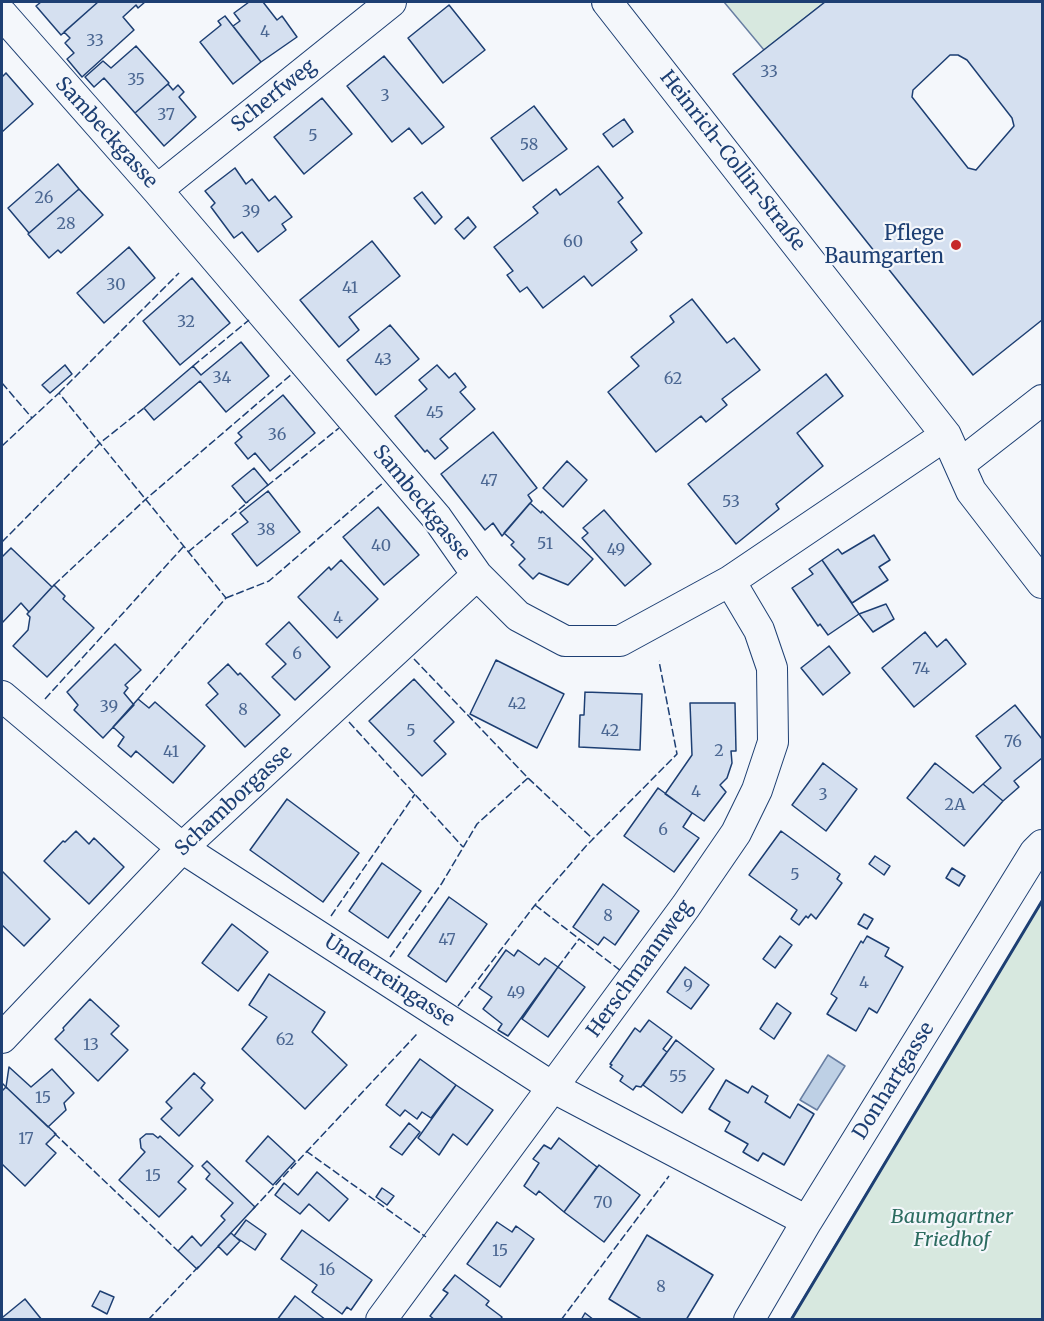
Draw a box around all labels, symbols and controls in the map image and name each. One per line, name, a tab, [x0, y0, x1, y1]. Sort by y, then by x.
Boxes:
house number: 4	[260, 22, 270, 42]
house number: 33	[86, 31, 104, 51]
street label: Scherfweg	[227, 55, 321, 137]
house number: 33	[760, 62, 778, 82]
street label: Heinrich-Collin-Straße	[654, 66, 810, 256]
house number: 35	[127, 70, 145, 90]
street label: Sambeckgasse	[50, 73, 162, 193]
house number: 3	[380, 86, 390, 106]
house number: 37	[157, 105, 175, 125]
house number: 5	[308, 126, 318, 146]
house number: 58	[520, 135, 538, 155]
house number: 26	[35, 188, 53, 208]
house number: 39	[242, 202, 260, 222]
house number: 28	[57, 214, 75, 234]
place label: Pflege Baumgarten	[825, 222, 944, 269]
house number: 60	[563, 232, 583, 252]
marker: Pflege Baumgarten	[949, 238, 963, 252]
house number: 30	[106, 275, 126, 295]
house number: 41	[342, 278, 358, 298]
house number: 32	[177, 312, 195, 332]
house number: 43	[374, 350, 392, 370]
house number: 34	[213, 368, 231, 388]
house number: 62	[664, 369, 682, 389]
house number: 45	[426, 403, 444, 423]
house number: 36	[268, 425, 286, 445]
street label: Sambeckgasse	[367, 441, 475, 565]
house number: 47	[480, 471, 498, 491]
house number: 53	[722, 492, 740, 512]
house number: 38	[257, 520, 275, 540]
house number: 51	[537, 534, 553, 554]
house number: 40	[371, 536, 391, 556]
house number: 49	[607, 540, 625, 560]
house number: 4	[333, 608, 343, 628]
house number: 6	[292, 644, 302, 664]
house number: 74	[912, 659, 930, 679]
house number: 42	[508, 694, 526, 714]
house number: 39	[100, 697, 118, 717]
house number: 8	[238, 700, 248, 720]
house number: 5	[406, 721, 416, 741]
house number: 42	[601, 721, 619, 741]
house number: 76	[1004, 732, 1022, 752]
street label: Schamborgasse	[171, 741, 297, 861]
house number: 2	[714, 741, 724, 761]
house number: 41	[163, 742, 179, 762]
house number: 4	[691, 782, 701, 802]
house number: 3	[818, 785, 828, 805]
house number: 2A	[945, 795, 965, 815]
house number: 6	[658, 820, 668, 840]
house number: 5	[790, 865, 800, 885]
street label: Herschmannweg	[582, 896, 698, 1042]
house number: 8	[603, 906, 613, 926]
street label: Underreingasse	[319, 930, 459, 1032]
house number: 47	[438, 930, 456, 950]
house number: 4	[859, 973, 869, 993]
house number: 9	[683, 976, 693, 996]
house number: 49	[507, 983, 525, 1003]
street label: Donhartgasse	[848, 1018, 940, 1144]
house number: 62	[276, 1030, 294, 1050]
house number: 13	[83, 1035, 99, 1055]
house number: 55	[669, 1067, 687, 1087]
house number: 15	[35, 1088, 51, 1108]
house number: 17	[18, 1129, 34, 1149]
house number: 15	[145, 1166, 161, 1186]
house number: 70	[594, 1193, 612, 1213]
park label: Baumgartner Friedhof	[891, 1205, 1013, 1252]
house number: 15	[492, 1241, 508, 1261]
house number: 16	[319, 1260, 335, 1280]
house number: 8	[656, 1277, 666, 1297]

